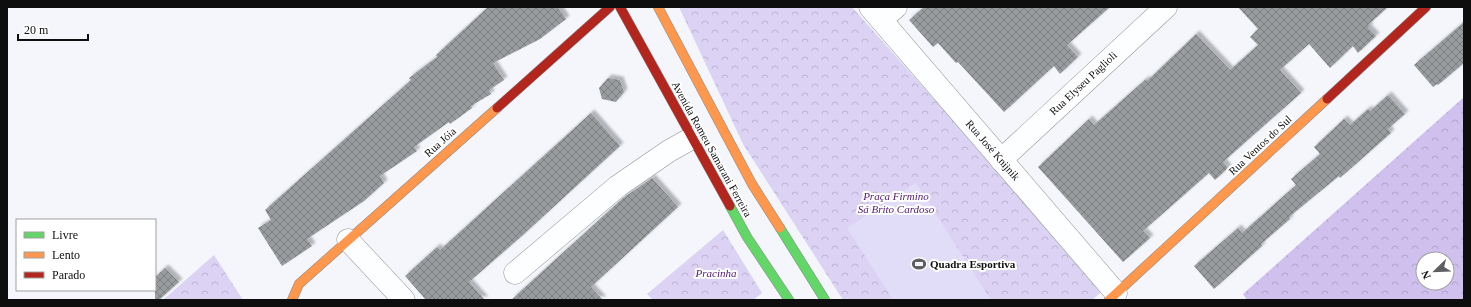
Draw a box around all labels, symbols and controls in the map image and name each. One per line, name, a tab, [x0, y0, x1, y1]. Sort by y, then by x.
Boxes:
scale bar	[18, 16, 88, 42]
text: 20 m	[24, 23, 49, 37]
street label: Rua Elyseu Paglioli	[1047, 49, 1119, 117]
street label: Avenida Romeu Samarani Ferreira	[670, 79, 754, 219]
street label: Rua Ventos do Sul	[1226, 113, 1294, 177]
street label: Rua José Knijnik	[964, 117, 1023, 183]
street label: Rua Jóia	[422, 125, 458, 159]
park label: Praça Firmino Sá Brito Cardoso	[858, 190, 935, 215]
legend	[16, 219, 156, 291]
text: Livre	[52, 228, 78, 242]
text: Lento	[52, 248, 80, 262]
north arrow	[1415, 251, 1455, 291]
sports icon: Quadra Esportiva	[911, 256, 927, 272]
place label: Quadra Esportiva	[930, 258, 1016, 270]
park label: Pracinha	[695, 267, 737, 279]
text: Parado	[52, 268, 85, 282]
text: N	[1419, 269, 1433, 281]

